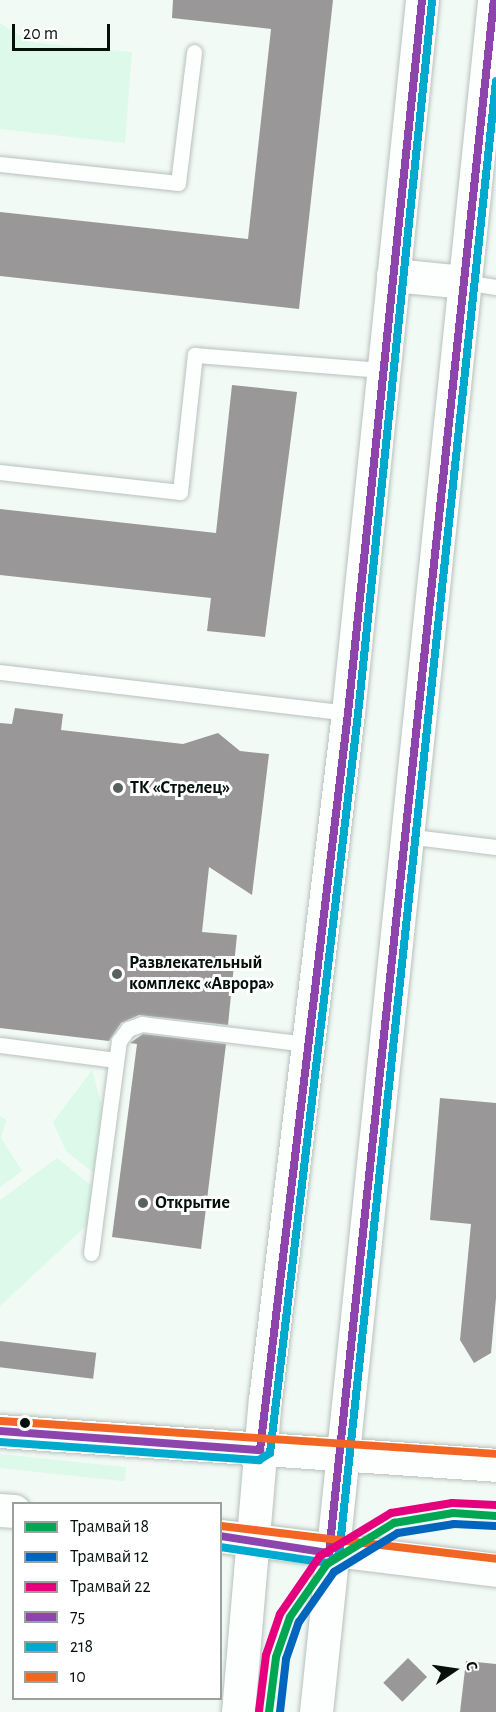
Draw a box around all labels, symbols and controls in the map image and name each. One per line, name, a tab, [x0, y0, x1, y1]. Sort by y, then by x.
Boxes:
scale bar	[15, 12, 112, 50]
text: 20 m	[23, 25, 58, 43]
place label: ТК «Стрелец»	[130, 777, 230, 799]
marker: ТК «Стрелец»	[111, 781, 125, 795]
place label: Развлекательный комплекс «Аврора»	[129, 953, 275, 996]
marker: Развлекательный комплекс «Аврора»	[110, 967, 124, 981]
place label: Открытие	[155, 1192, 230, 1214]
marker: Открытие	[136, 1196, 150, 1210]
unlabelled marker	[19, 1417, 31, 1429]
legend	[12, 1502, 222, 1700]
text: Трамвай 18	[70, 1518, 149, 1536]
text: Трамвай 12	[70, 1548, 149, 1566]
text: Трамвай 22	[70, 1578, 151, 1596]
text: 75	[70, 1608, 85, 1626]
text: 218	[70, 1638, 93, 1656]
north arrow	[424, 1640, 484, 1700]
text: С	[463, 1660, 480, 1672]
text: 10	[70, 1668, 86, 1686]

